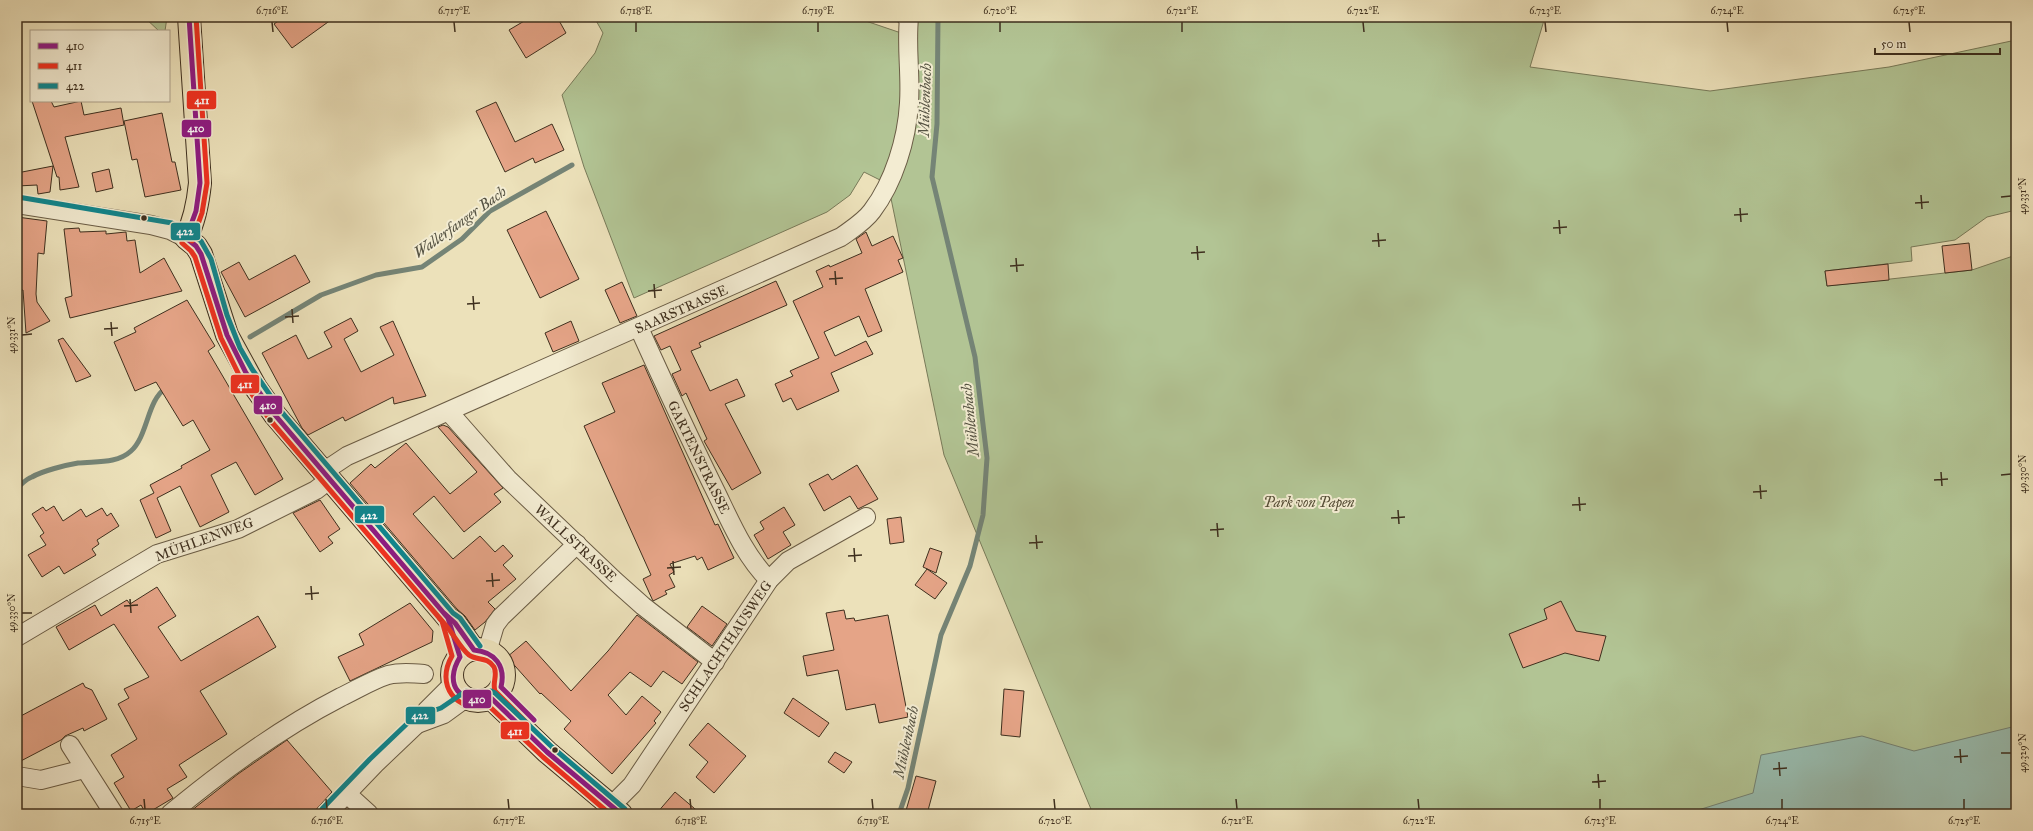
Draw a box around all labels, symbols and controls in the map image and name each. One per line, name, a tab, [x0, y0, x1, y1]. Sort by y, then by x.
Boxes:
text: 6.716°E	[256, 5, 288, 17]
text: 6.717°E	[438, 5, 470, 17]
text: 6.718°E	[620, 5, 652, 17]
text: 6.719°E	[802, 5, 834, 17]
text: 6.720°E	[983, 5, 1017, 17]
text: 6.721°E	[1166, 5, 1198, 17]
text: 6.722°E	[1347, 5, 1379, 17]
text: 6.723°E	[1529, 5, 1561, 17]
text: 6.724°E	[1710, 5, 1744, 17]
text: 6.725°E	[1893, 5, 1925, 17]
legend	[30, 30, 170, 102]
scale bar	[1875, 30, 2000, 56]
text: 50 m	[1881, 37, 1906, 51]
text: 410	[66, 39, 84, 53]
text: 411	[66, 59, 82, 73]
water label: Mühlenbach	[915, 62, 935, 139]
text: 422	[66, 79, 85, 93]
line badge: 411	[186, 90, 217, 110]
text: 411	[195, 94, 210, 108]
line badge: 410	[181, 119, 212, 138]
text: 410	[188, 122, 205, 136]
text: 49.331°N	[2017, 177, 2029, 215]
water label: Wallerfanger Bach	[410, 182, 510, 262]
unlabelled marker	[139, 213, 149, 223]
line badge: 422	[170, 222, 201, 241]
text: 422	[177, 225, 194, 239]
street label: SAARSTRASSE	[632, 281, 730, 338]
text: 49.331°N	[6, 316, 18, 354]
line badge: 411	[230, 374, 260, 394]
text: 411	[238, 378, 253, 392]
water label: Mühlenbach	[957, 382, 983, 459]
line badge: 410	[253, 395, 283, 415]
street label: GARTENSTRASSE	[664, 398, 733, 517]
text: 410	[260, 399, 277, 413]
unlabelled marker	[265, 415, 275, 425]
text: 49.330°N	[2017, 454, 2029, 493]
park label: Park von Papen	[1264, 494, 1355, 512]
street label: WALLSTRASSE	[531, 501, 620, 586]
line badge: 422	[354, 505, 385, 524]
text: 422	[361, 509, 378, 523]
street label: MÜHLENWEG	[152, 512, 256, 565]
street label: SCHLACHTHAUSWEG	[675, 578, 776, 715]
text: 49.330°N	[6, 593, 18, 632]
line badge: 410	[462, 689, 492, 709]
text: 410	[469, 693, 486, 707]
water label: Mühlenbach	[889, 704, 923, 782]
line badge: 422	[405, 706, 436, 725]
text: 422	[412, 709, 429, 723]
line badge: 411	[500, 721, 530, 740]
text: 411	[508, 725, 523, 739]
text: 49.329°N	[2017, 733, 2029, 773]
unlabelled marker	[550, 745, 560, 755]
text: 6.715°E	[129, 815, 161, 827]
text: 6.716°E	[311, 815, 343, 827]
text: 6.717°E	[493, 815, 525, 827]
text: 6.718°E	[675, 815, 707, 827]
text: 6.719°E	[857, 815, 889, 827]
text: 6.720°E	[1038, 815, 1072, 827]
text: 6.721°E	[1221, 815, 1253, 827]
text: 6.722°E	[1403, 815, 1435, 827]
text: 6.723°E	[1584, 815, 1616, 827]
text: 6.724°E	[1765, 815, 1799, 827]
text: 6.725°E	[1948, 815, 1980, 827]

